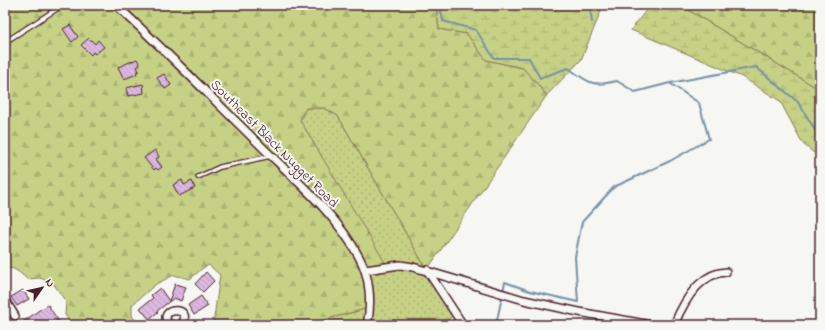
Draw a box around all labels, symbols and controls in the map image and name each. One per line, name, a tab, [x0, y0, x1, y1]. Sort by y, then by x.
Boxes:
street label: Southeast Black Nugget Road	[204, 75, 343, 214]
north arrow	[22, 268, 62, 308]
text: N	[41, 275, 58, 291]

